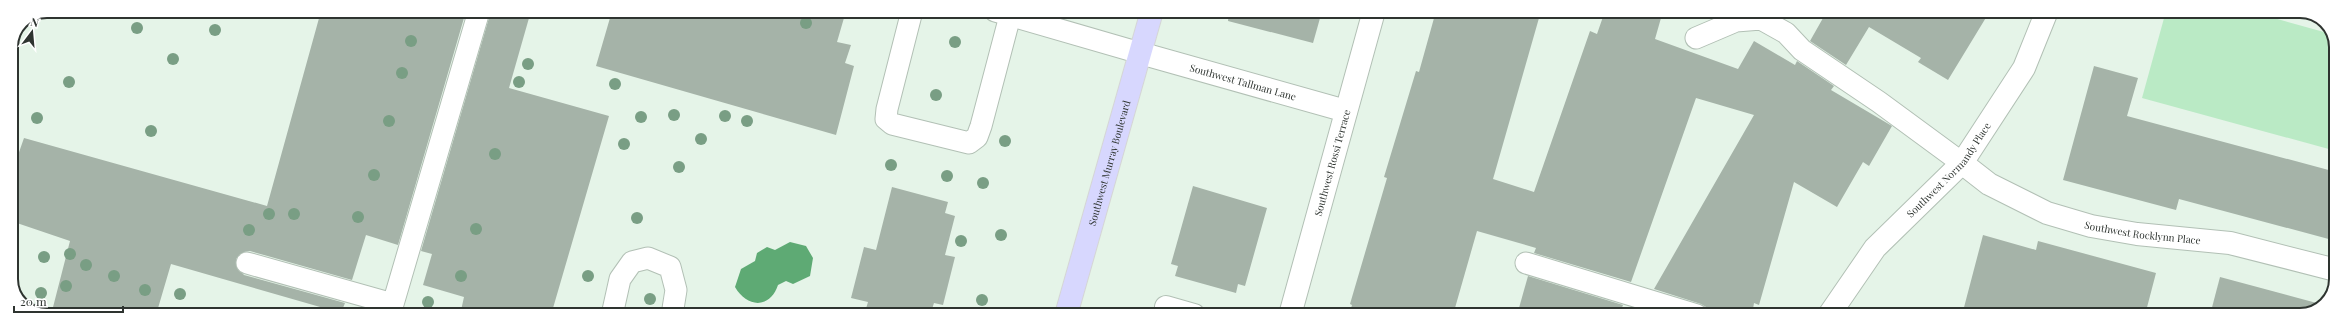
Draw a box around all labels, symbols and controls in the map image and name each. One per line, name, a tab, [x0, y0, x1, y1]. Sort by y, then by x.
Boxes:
north arrow	[12, 12, 52, 52]
text: N	[29, 14, 41, 30]
street label: Southwest Tallman Lane	[1188, 60, 1298, 104]
street label: Southwest Murray Boulevard	[1085, 98, 1133, 227]
street label: Southwest Rossi Terrace	[1311, 108, 1353, 218]
street label: Southwest Normandy Place	[1903, 120, 1994, 221]
street label: Southwest Rocklynn Place	[2083, 217, 2201, 247]
scale bar	[14, 288, 123, 314]
text: 20 m	[20, 293, 47, 309]

